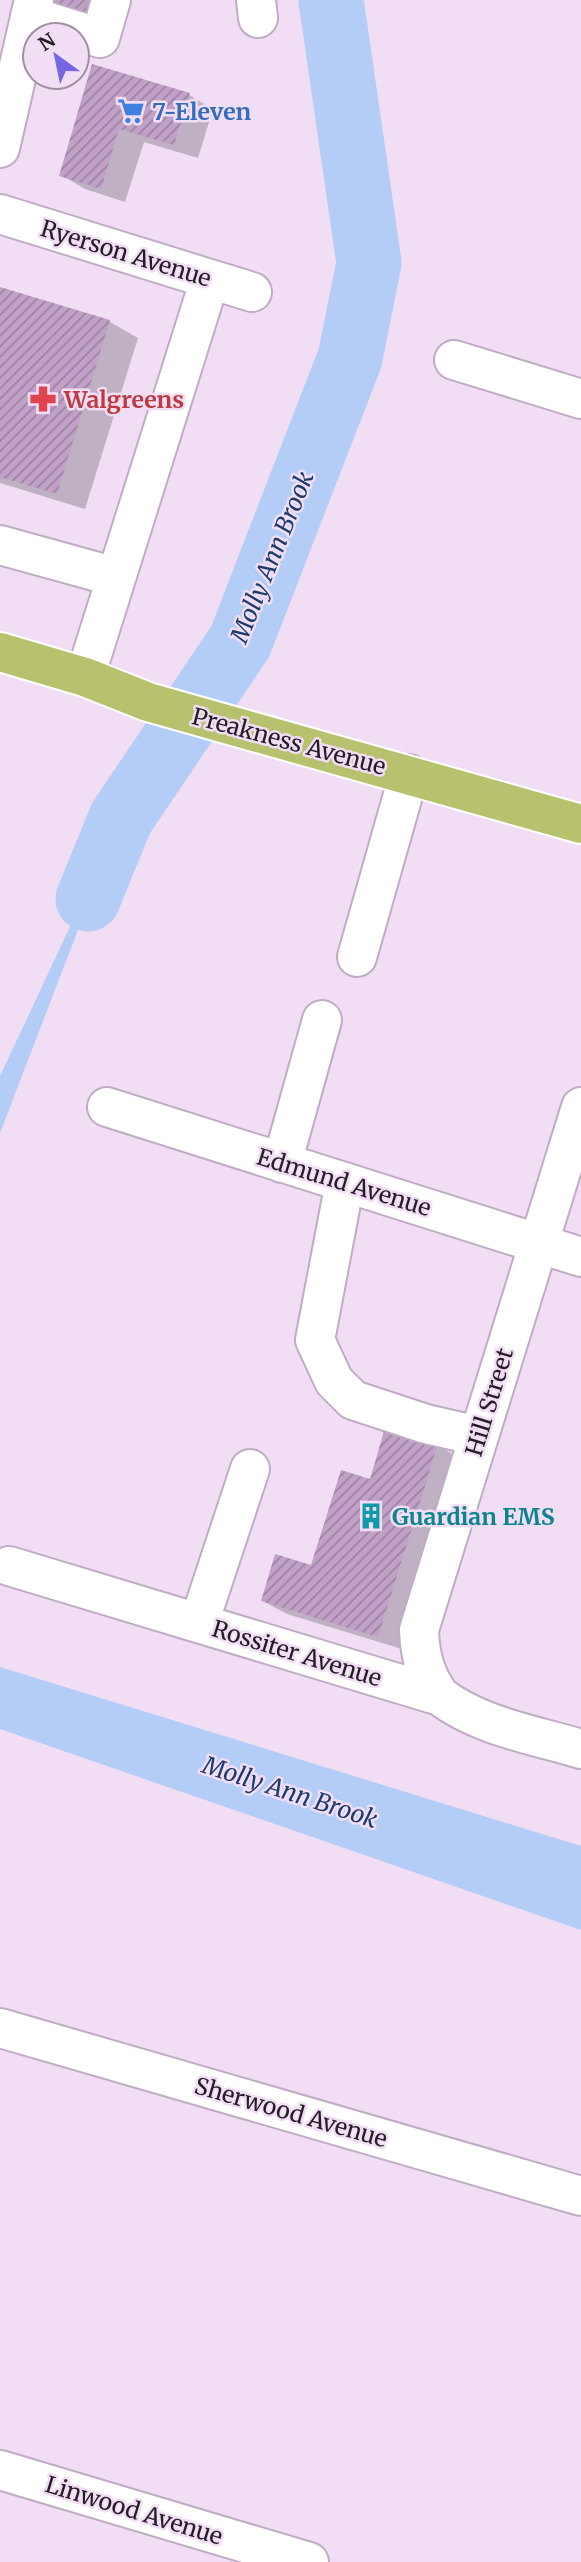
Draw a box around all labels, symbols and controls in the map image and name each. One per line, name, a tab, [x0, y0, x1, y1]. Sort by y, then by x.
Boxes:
north arrow	[21, 21, 91, 91]
text: N	[34, 28, 60, 56]
supermarket icon: 7-Eleven	[116, 96, 146, 126]
place label: 7-Eleven	[152, 97, 251, 126]
street label: Ryerson Avenue	[37, 213, 215, 293]
pharmacy icon: Walgreens	[28, 384, 58, 414]
place label: Walgreens	[63, 385, 184, 414]
water label: Molly Ann Brook	[223, 467, 320, 648]
street label: Preakness Avenue	[189, 701, 389, 781]
street label: Edmund Avenue	[253, 1142, 435, 1222]
street label: Hill Street	[459, 1345, 519, 1459]
building icon: Guardian EMS	[356, 1501, 386, 1531]
place label: Guardian EMS	[392, 1502, 555, 1531]
street label: Rossiter Avenue	[209, 1613, 385, 1693]
water label: Molly Ann Brook	[198, 1749, 381, 1835]
street label: Sherwood Avenue	[191, 2071, 391, 2153]
street label: Linwood Avenue	[42, 2469, 226, 2551]

